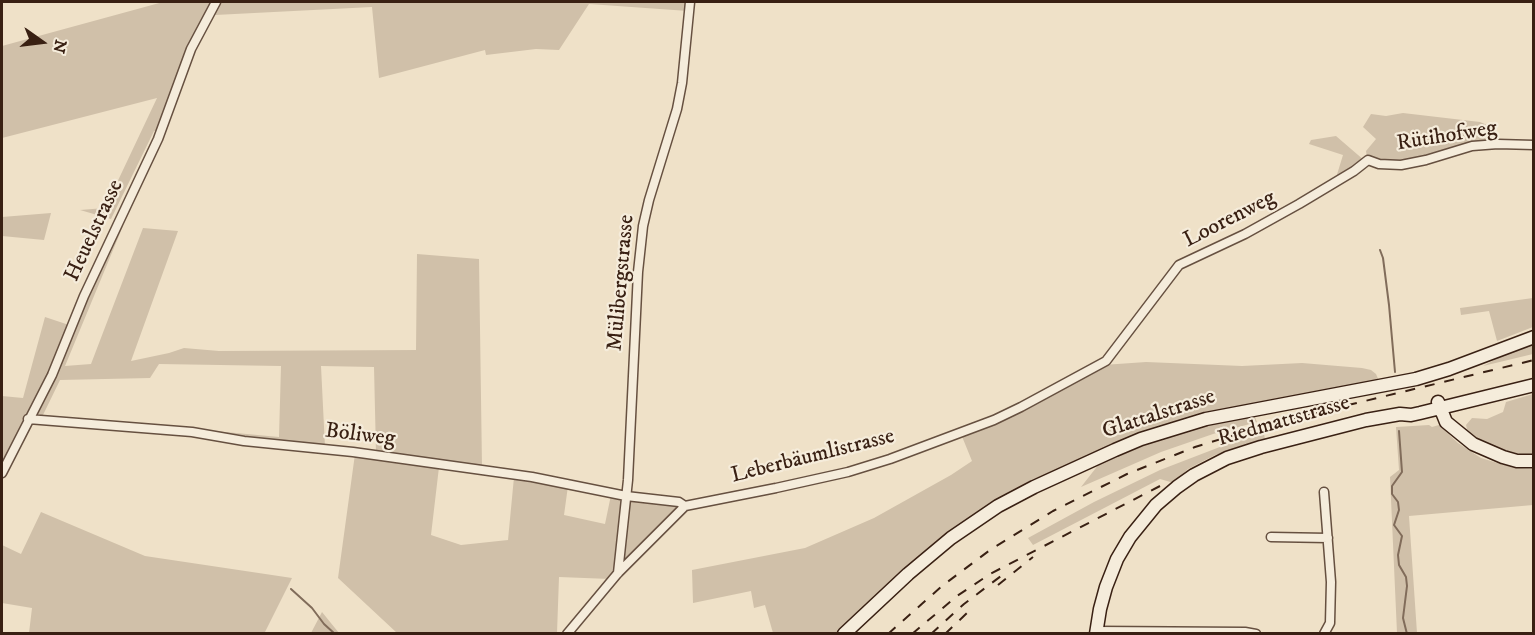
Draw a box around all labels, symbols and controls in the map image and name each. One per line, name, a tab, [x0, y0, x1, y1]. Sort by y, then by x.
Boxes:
north arrow	[12, 12, 72, 72]
text: N	[48, 38, 71, 55]
street label: Rütihofweg	[1395, 116, 1499, 158]
street label: Heuelstrasse	[60, 176, 130, 286]
street label: Loorenweg	[1180, 186, 1280, 254]
street label: Mülibergstrasse	[603, 214, 641, 352]
street label: Glattalstrasse	[1099, 384, 1219, 446]
street label: Riedmattstrasse	[1215, 391, 1353, 453]
street label: Böliweg	[323, 419, 397, 453]
street label: Leberbäumlistrasse	[729, 424, 897, 490]

